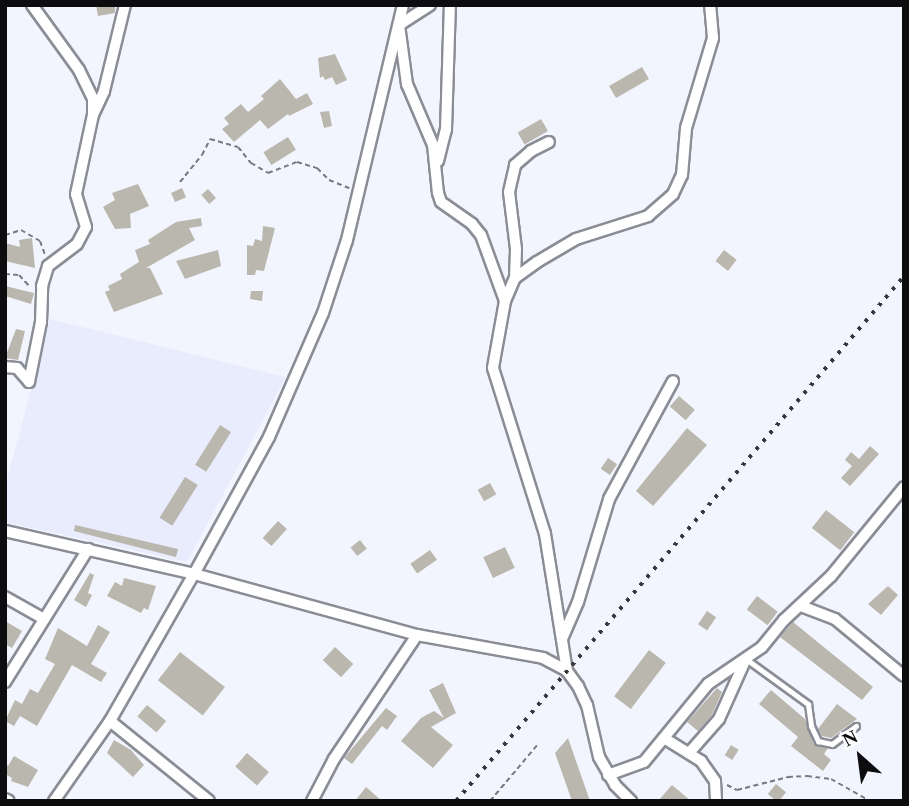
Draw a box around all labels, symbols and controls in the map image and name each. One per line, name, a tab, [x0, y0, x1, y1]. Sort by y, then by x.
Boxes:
north arrow	[825, 722, 895, 792]
text: N	[839, 726, 861, 751]

